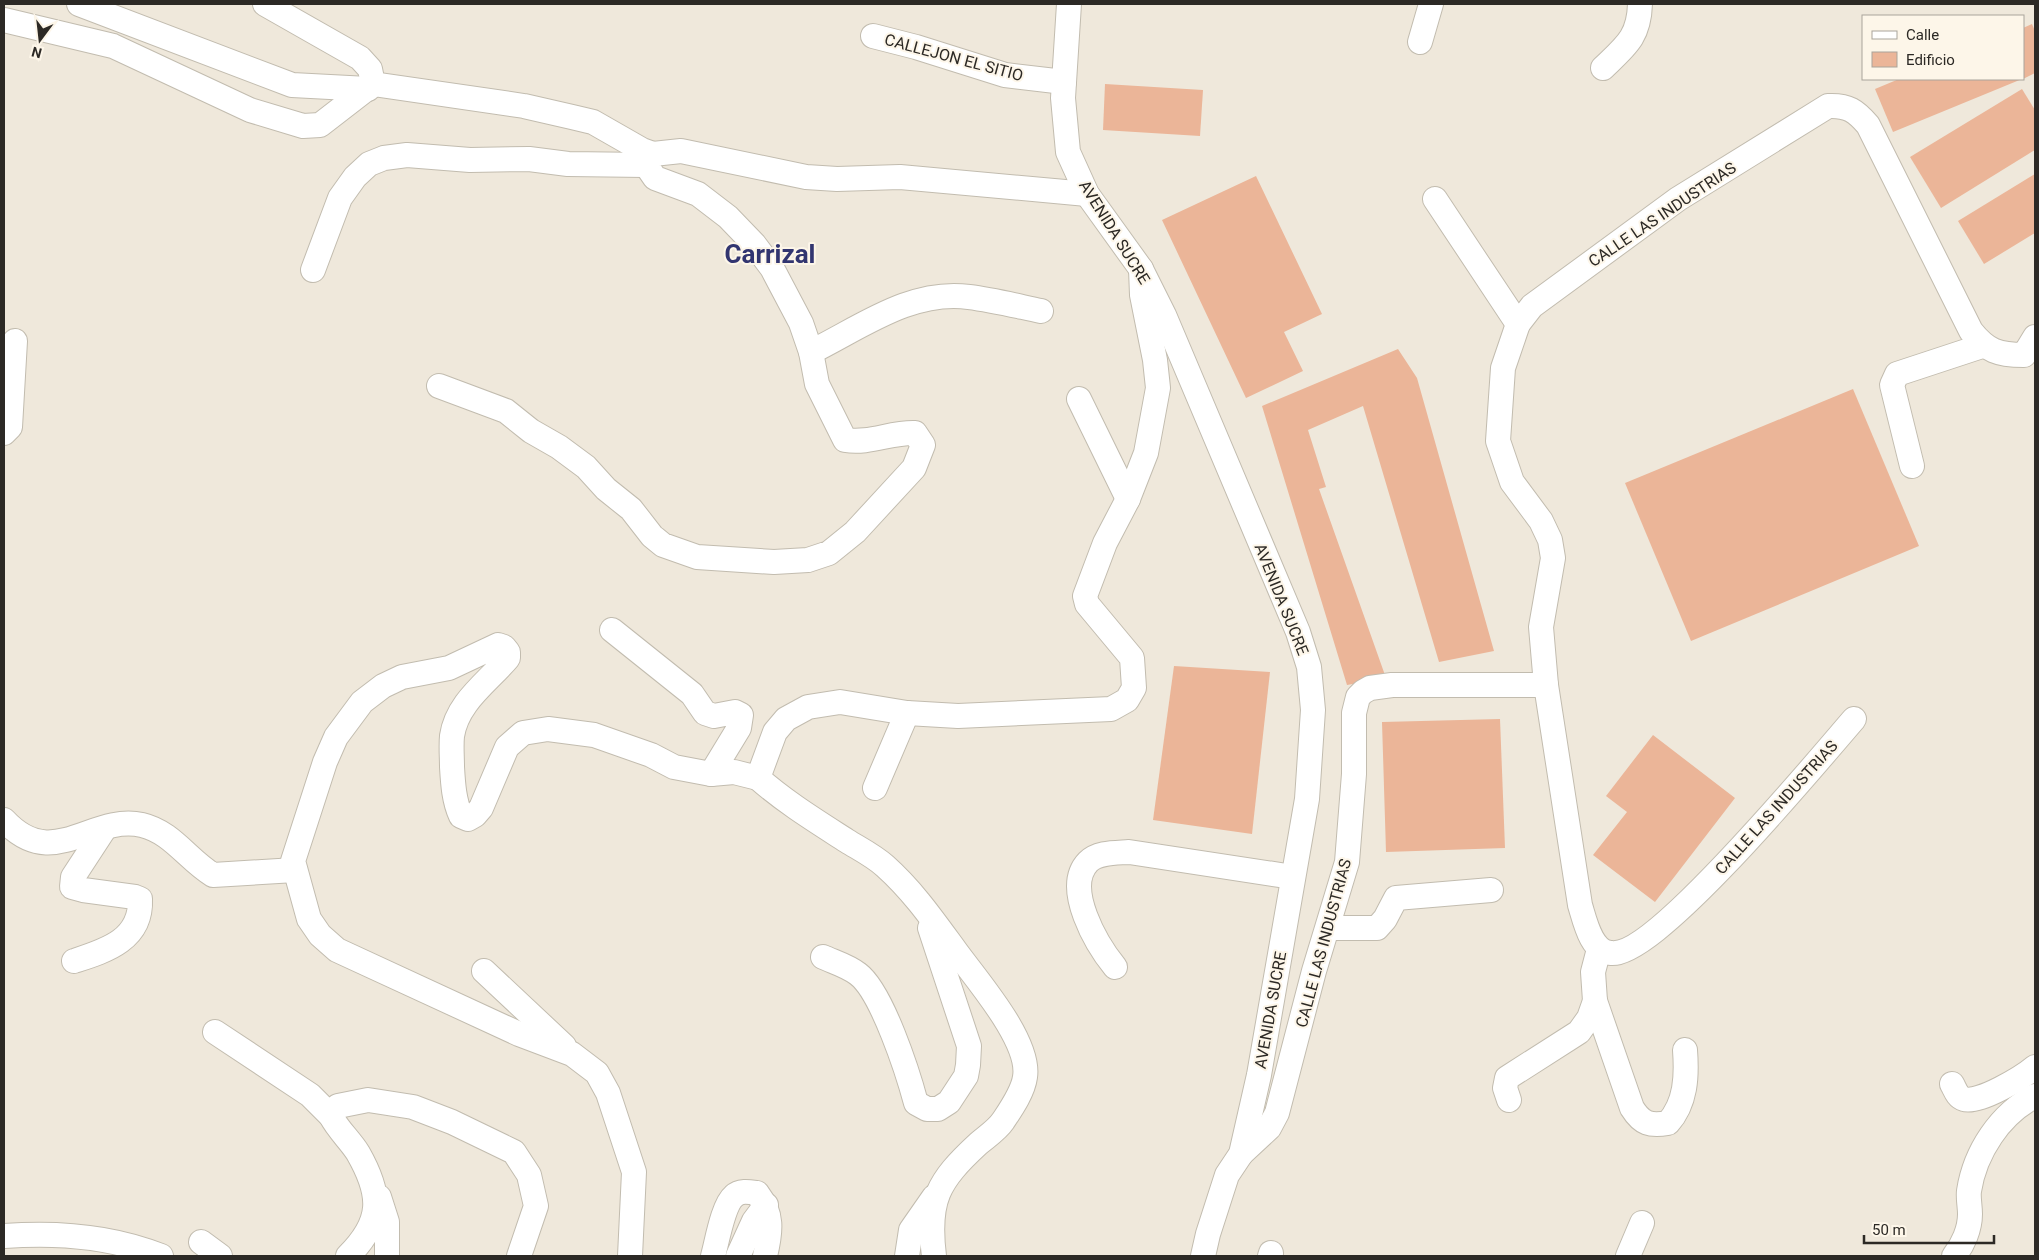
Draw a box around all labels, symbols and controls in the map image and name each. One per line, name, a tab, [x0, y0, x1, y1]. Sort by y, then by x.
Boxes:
north arrow	[15, 15, 65, 65]
legend	[1862, 15, 2024, 80]
text: Calle	[1906, 26, 1939, 44]
street label: CALLEJON EL SITIO	[883, 30, 1025, 85]
text: N	[30, 44, 43, 62]
text: Edificio	[1906, 51, 1955, 69]
street label: CALLE LAS INDUSTRIAS	[1585, 158, 1740, 271]
street label: AVENIDA SUCRE	[1075, 177, 1154, 288]
district label: Carrizal	[725, 239, 815, 269]
street label: AVENIDA SUCRE	[1250, 541, 1313, 658]
street label: CALLE LAS INDUSTRIAS	[1711, 736, 1842, 878]
street label: CALLE LAS INDUSTRIAS	[1292, 857, 1355, 1030]
street label: AVENIDA SUCRE	[1251, 950, 1290, 1070]
scale bar	[1864, 1212, 1994, 1244]
text: 50 m	[1872, 1221, 1906, 1239]

